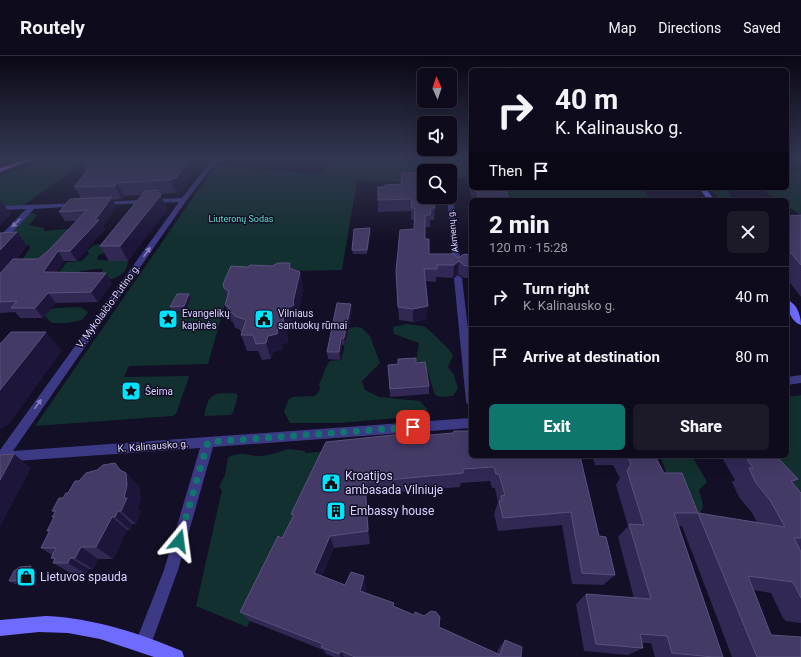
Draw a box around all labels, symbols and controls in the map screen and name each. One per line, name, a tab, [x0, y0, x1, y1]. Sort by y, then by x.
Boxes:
text: Routely	[20, 16, 85, 39]
text: Map	[609, 20, 636, 36]
text: Directions	[658, 20, 721, 36]
text: Saved	[743, 20, 781, 36]
north arrow	[417, 68, 457, 108]
map controls	[417, 68, 457, 204]
text: 40 m	[555, 83, 618, 116]
icon: right	[489, 84, 541, 136]
button: sound	[417, 116, 457, 156]
text: K. Kalinausko g.	[555, 117, 683, 138]
icon: arrive	[530, 160, 552, 182]
text: Then	[489, 162, 522, 180]
button: search	[417, 164, 457, 204]
street label: Akmenų g.	[446, 209, 460, 253]
text: 2 min	[489, 211, 550, 239]
button: close	[727, 211, 769, 253]
park label: Liuteronų Sodas	[208, 214, 274, 224]
one-way arrow	[12, 218, 21, 228]
text: 120 m · 15:28	[489, 240, 568, 255]
one-way arrow	[143, 247, 151, 258]
street label: V. Mykolaičio-Putino g.	[74, 262, 142, 350]
text: Turn right	[523, 280, 589, 298]
icon: right	[489, 286, 511, 308]
text: 40 m	[735, 288, 769, 306]
text: K. Kalinausko g.	[523, 298, 615, 313]
place icon: Evangelikų kapinės	[157, 308, 179, 330]
place label: Evangelikų kapinės	[182, 308, 230, 331]
public building icon: Vilniaus santuokų rūmai	[253, 308, 275, 330]
place label: Vilniaus santuokų rūmai	[278, 308, 347, 331]
icon: arrive	[489, 346, 511, 368]
text: Arrive at destination	[523, 348, 660, 366]
text: 80 m	[735, 348, 769, 366]
place icon: Šeima	[120, 380, 142, 402]
place label: Šeima	[145, 385, 173, 397]
one-way arrow	[34, 398, 42, 409]
button: Exit	[489, 404, 625, 450]
button: Share	[633, 404, 769, 450]
pin	[396, 410, 430, 444]
icon: arrive	[402, 416, 424, 438]
street label: K. Kalinausko g.	[117, 438, 189, 454]
place label: Kroatijos ambasada Vilniuje	[345, 469, 443, 497]
public building icon: Kroatijos ambasada Vilniuje	[320, 472, 342, 494]
building icon: Embassy house	[325, 500, 347, 522]
place label: Embassy house	[350, 504, 434, 518]
position arrow	[158, 520, 200, 562]
shop icon: Lietuvos spauda	[15, 566, 37, 588]
place label: Lietuvos spauda	[40, 570, 127, 584]

